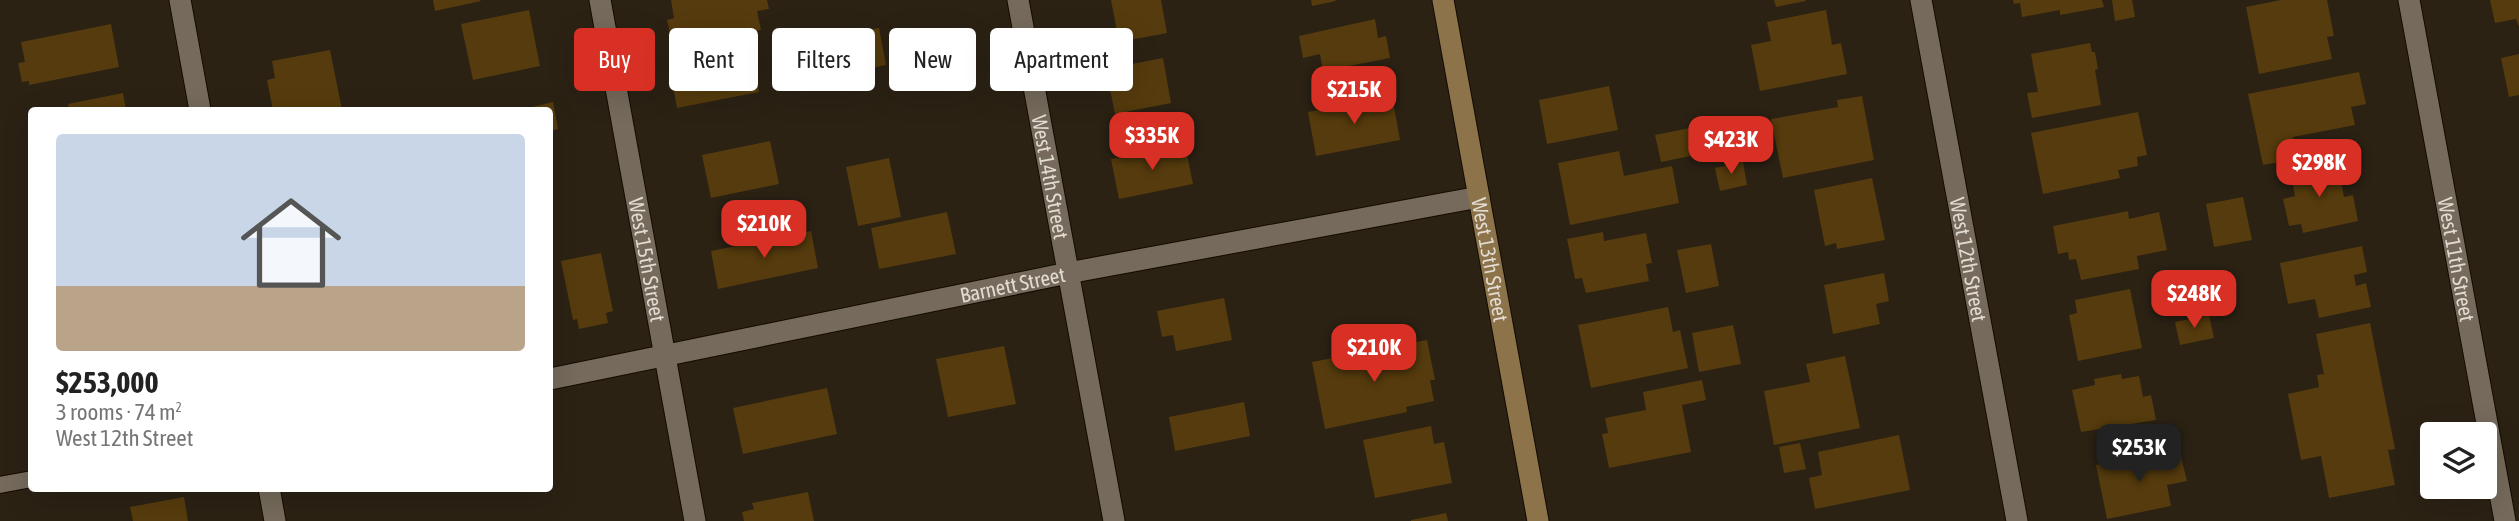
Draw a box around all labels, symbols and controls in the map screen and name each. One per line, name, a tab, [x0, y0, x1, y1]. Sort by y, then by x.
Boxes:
chip: Buy	[574, 28, 655, 91]
chip: Rent	[669, 28, 758, 91]
chip: Filters	[772, 28, 875, 91]
chip: New	[889, 28, 976, 91]
chip: Apartment	[990, 28, 1133, 91]
pin: $215K	[1305, 66, 1403, 126]
text: $215K	[1327, 76, 1381, 102]
street label: West 14th Street	[1027, 113, 1074, 241]
pin: $335K	[1103, 113, 1201, 172]
pin: $423K	[1682, 116, 1780, 176]
text: $335K	[1125, 122, 1179, 148]
text: $423K	[1704, 126, 1758, 152]
pin: $298K	[2270, 140, 2368, 199]
text: $298K	[2292, 149, 2346, 175]
icon: home	[228, 180, 354, 306]
street label: West 15th Street	[624, 196, 670, 324]
street label: West 13th Street	[1467, 196, 1513, 324]
street label: West 12th Street	[1946, 196, 1992, 324]
street label: West 11th Street	[2434, 196, 2480, 324]
pin: $210K	[715, 201, 813, 260]
text: $210K	[737, 210, 791, 236]
street label: Barnett Street	[958, 262, 1067, 307]
pin: $248K	[2145, 270, 2243, 330]
text: $248K	[2167, 280, 2221, 306]
pin: $210K	[1325, 324, 1423, 384]
text: $210K	[1347, 334, 1401, 360]
text: $253,000	[56, 365, 159, 399]
text: 3 rooms · 74 m²	[56, 399, 182, 425]
map controls	[2420, 422, 2497, 499]
button: layers	[2420, 422, 2497, 499]
pin: $253K	[2090, 424, 2188, 484]
text: West 12th Street	[56, 425, 193, 451]
text: $253K	[2112, 434, 2166, 460]

